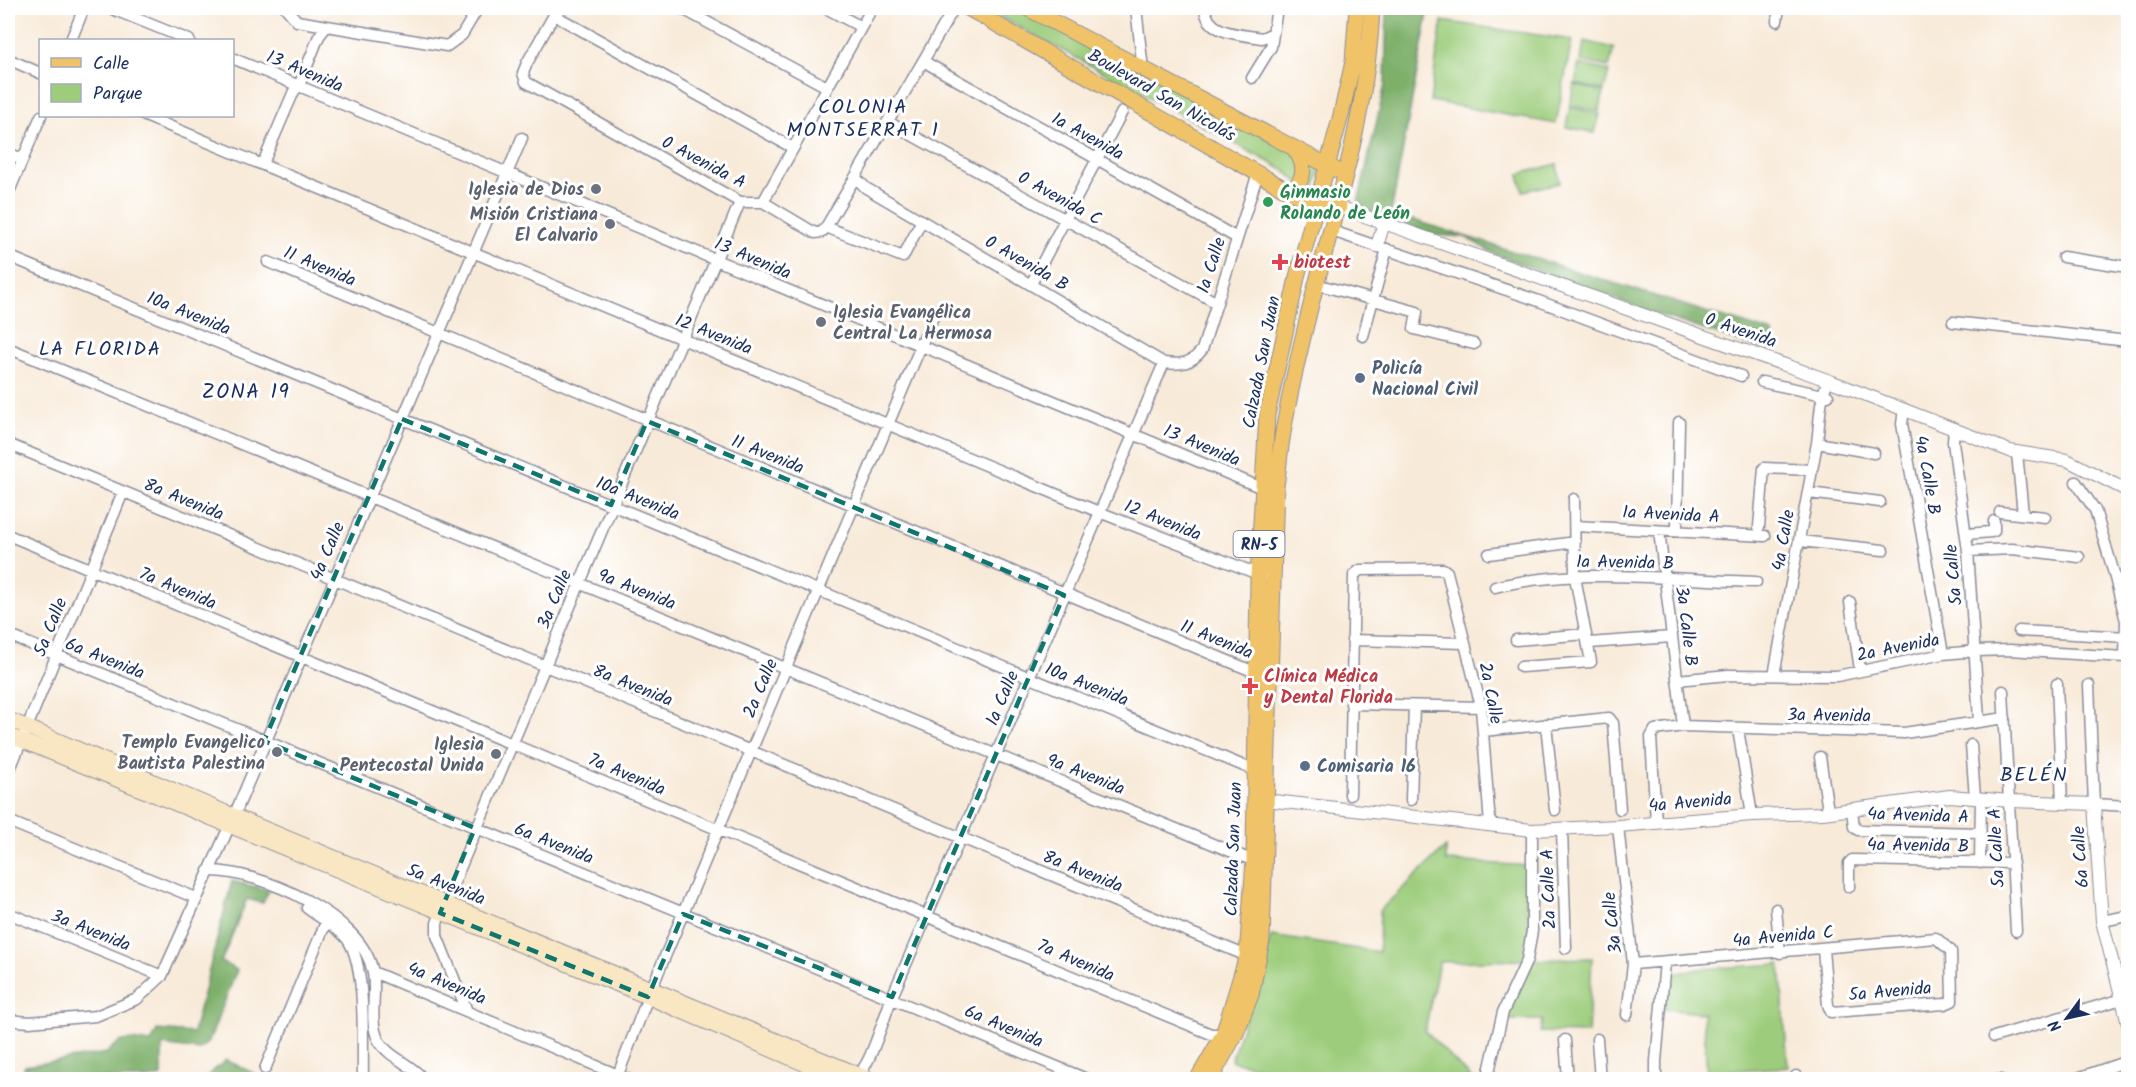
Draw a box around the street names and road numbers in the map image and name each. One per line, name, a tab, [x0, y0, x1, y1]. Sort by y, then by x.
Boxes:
street label: Boulevard San Nicolás	[1082, 42, 1241, 151]
street label: 13 Avenida	[261, 43, 347, 102]
street label: 1a Avenida	[1046, 105, 1129, 169]
street label: 0 Avenida A	[656, 129, 751, 198]
street label: 0 Avenida C	[1012, 164, 1107, 234]
street label: 0 Avenida B	[979, 229, 1074, 300]
street label: 13 Avenida	[709, 230, 795, 289]
street label: 1a Calle	[1190, 234, 1235, 297]
street label: 11 Avenida	[279, 239, 360, 296]
street label: 10a Avenida	[142, 284, 235, 344]
street label: Calzada San Juan	[1235, 293, 1290, 431]
street label: 0 Avenida	[1701, 306, 1780, 357]
street label: 12 Avenida	[670, 307, 757, 364]
street label: 13 Avenida	[1158, 417, 1244, 476]
street label: 11 Avenida	[727, 428, 808, 483]
street label: 4a Calle B	[1905, 433, 1948, 517]
street label: 10a Avenida	[591, 469, 684, 529]
street label: 8a Avenida	[139, 471, 228, 530]
street label: 12 Avenida	[1119, 493, 1206, 550]
street label: 1a Avenida A	[1622, 498, 1720, 533]
street label: 4a Calle	[1765, 507, 1804, 573]
street label: 4a Calle	[303, 518, 354, 586]
road number: RN-5	[1234, 531, 1284, 557]
street label: 5a Calle	[1937, 543, 1972, 607]
street label: 1a Avenida B	[1576, 548, 1674, 579]
street label: 7a Avenida	[134, 560, 221, 619]
street label: 9a Avenida	[593, 562, 680, 619]
street label: 3a Calle	[530, 565, 581, 634]
street label: 3a Calle B	[1666, 584, 1705, 668]
street label: 5a Calle	[26, 594, 76, 661]
street label: 11 Avenida	[1176, 613, 1257, 668]
street label: 2a Avenida	[1854, 626, 1942, 671]
street label: 6a Avenida	[60, 630, 149, 688]
street label: 2a Calle	[736, 654, 787, 723]
street label: 10a Avenida	[1040, 655, 1133, 715]
street label: 8a Avenida	[588, 657, 677, 716]
street label: 2a Calle	[1469, 660, 1510, 727]
street label: 1a Calle	[979, 666, 1028, 731]
street label: 3a Avenida	[1787, 701, 1871, 732]
street label: 7a Avenida	[583, 746, 670, 805]
street label: 9a Avenida	[1042, 747, 1129, 804]
street label: Calzada San Juan	[1218, 781, 1251, 917]
street label: 4a Avenida	[1647, 785, 1733, 822]
street label: 4a Avenida A	[1867, 800, 1969, 833]
street label: 5a Calle A	[1981, 807, 2014, 888]
street label: 6a Avenida	[509, 815, 598, 873]
street label: 6a Calle	[2065, 825, 2098, 889]
street label: 4a Avenida B	[1867, 831, 1969, 862]
street label: 8a Avenida	[1038, 843, 1127, 902]
street label: 2a Calle A	[1534, 848, 1565, 930]
street label: 5a Avenida	[401, 856, 489, 914]
street label: 3a Calle	[1596, 890, 1631, 955]
street label: 3a Avenida	[46, 902, 135, 961]
street label: 4a Avenida C	[1731, 919, 1835, 956]
street label: 7a Avenida	[1032, 932, 1119, 991]
street label: 4a Avenida	[402, 955, 491, 1014]
street label: 5a Avenida	[1847, 974, 1933, 1011]
street label: 6a Avenida	[959, 998, 1048, 1057]

